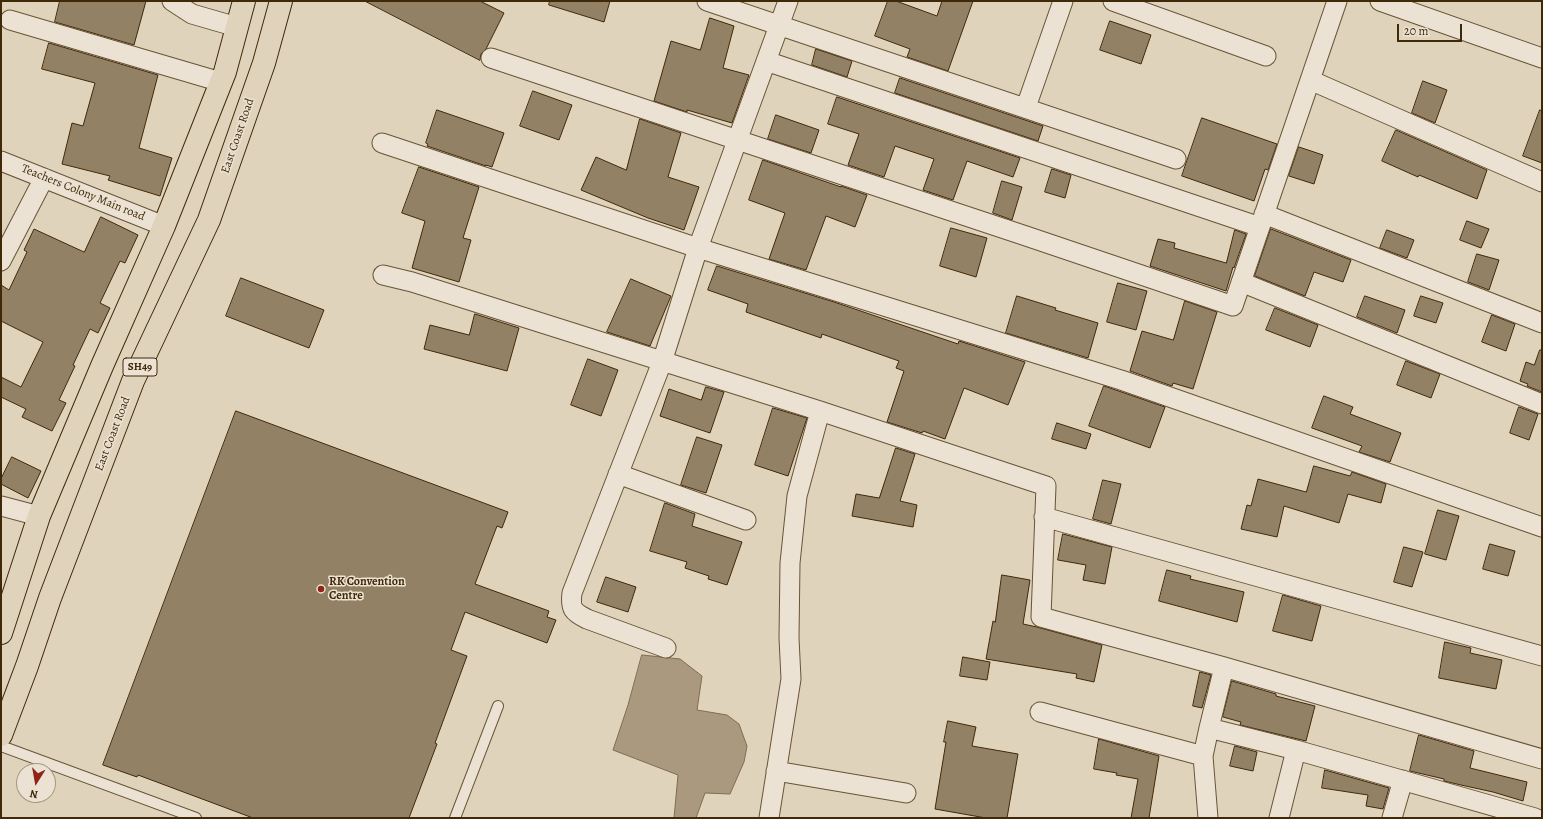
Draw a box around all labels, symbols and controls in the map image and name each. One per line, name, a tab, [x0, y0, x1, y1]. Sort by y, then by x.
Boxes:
scale bar	[1399, 16, 1464, 42]
text: 20 m	[1404, 23, 1428, 39]
street label: East Coast Road	[218, 97, 258, 175]
street label: Teachers Colony Main road	[19, 162, 147, 224]
road number: SH49	[123, 358, 157, 376]
street label: East Coast Road	[92, 395, 134, 473]
place label: RK Convention Centre	[329, 575, 405, 603]
marker: RK Convention Centre	[316, 584, 326, 594]
north arrow	[16, 763, 56, 803]
text: N	[28, 786, 39, 802]

